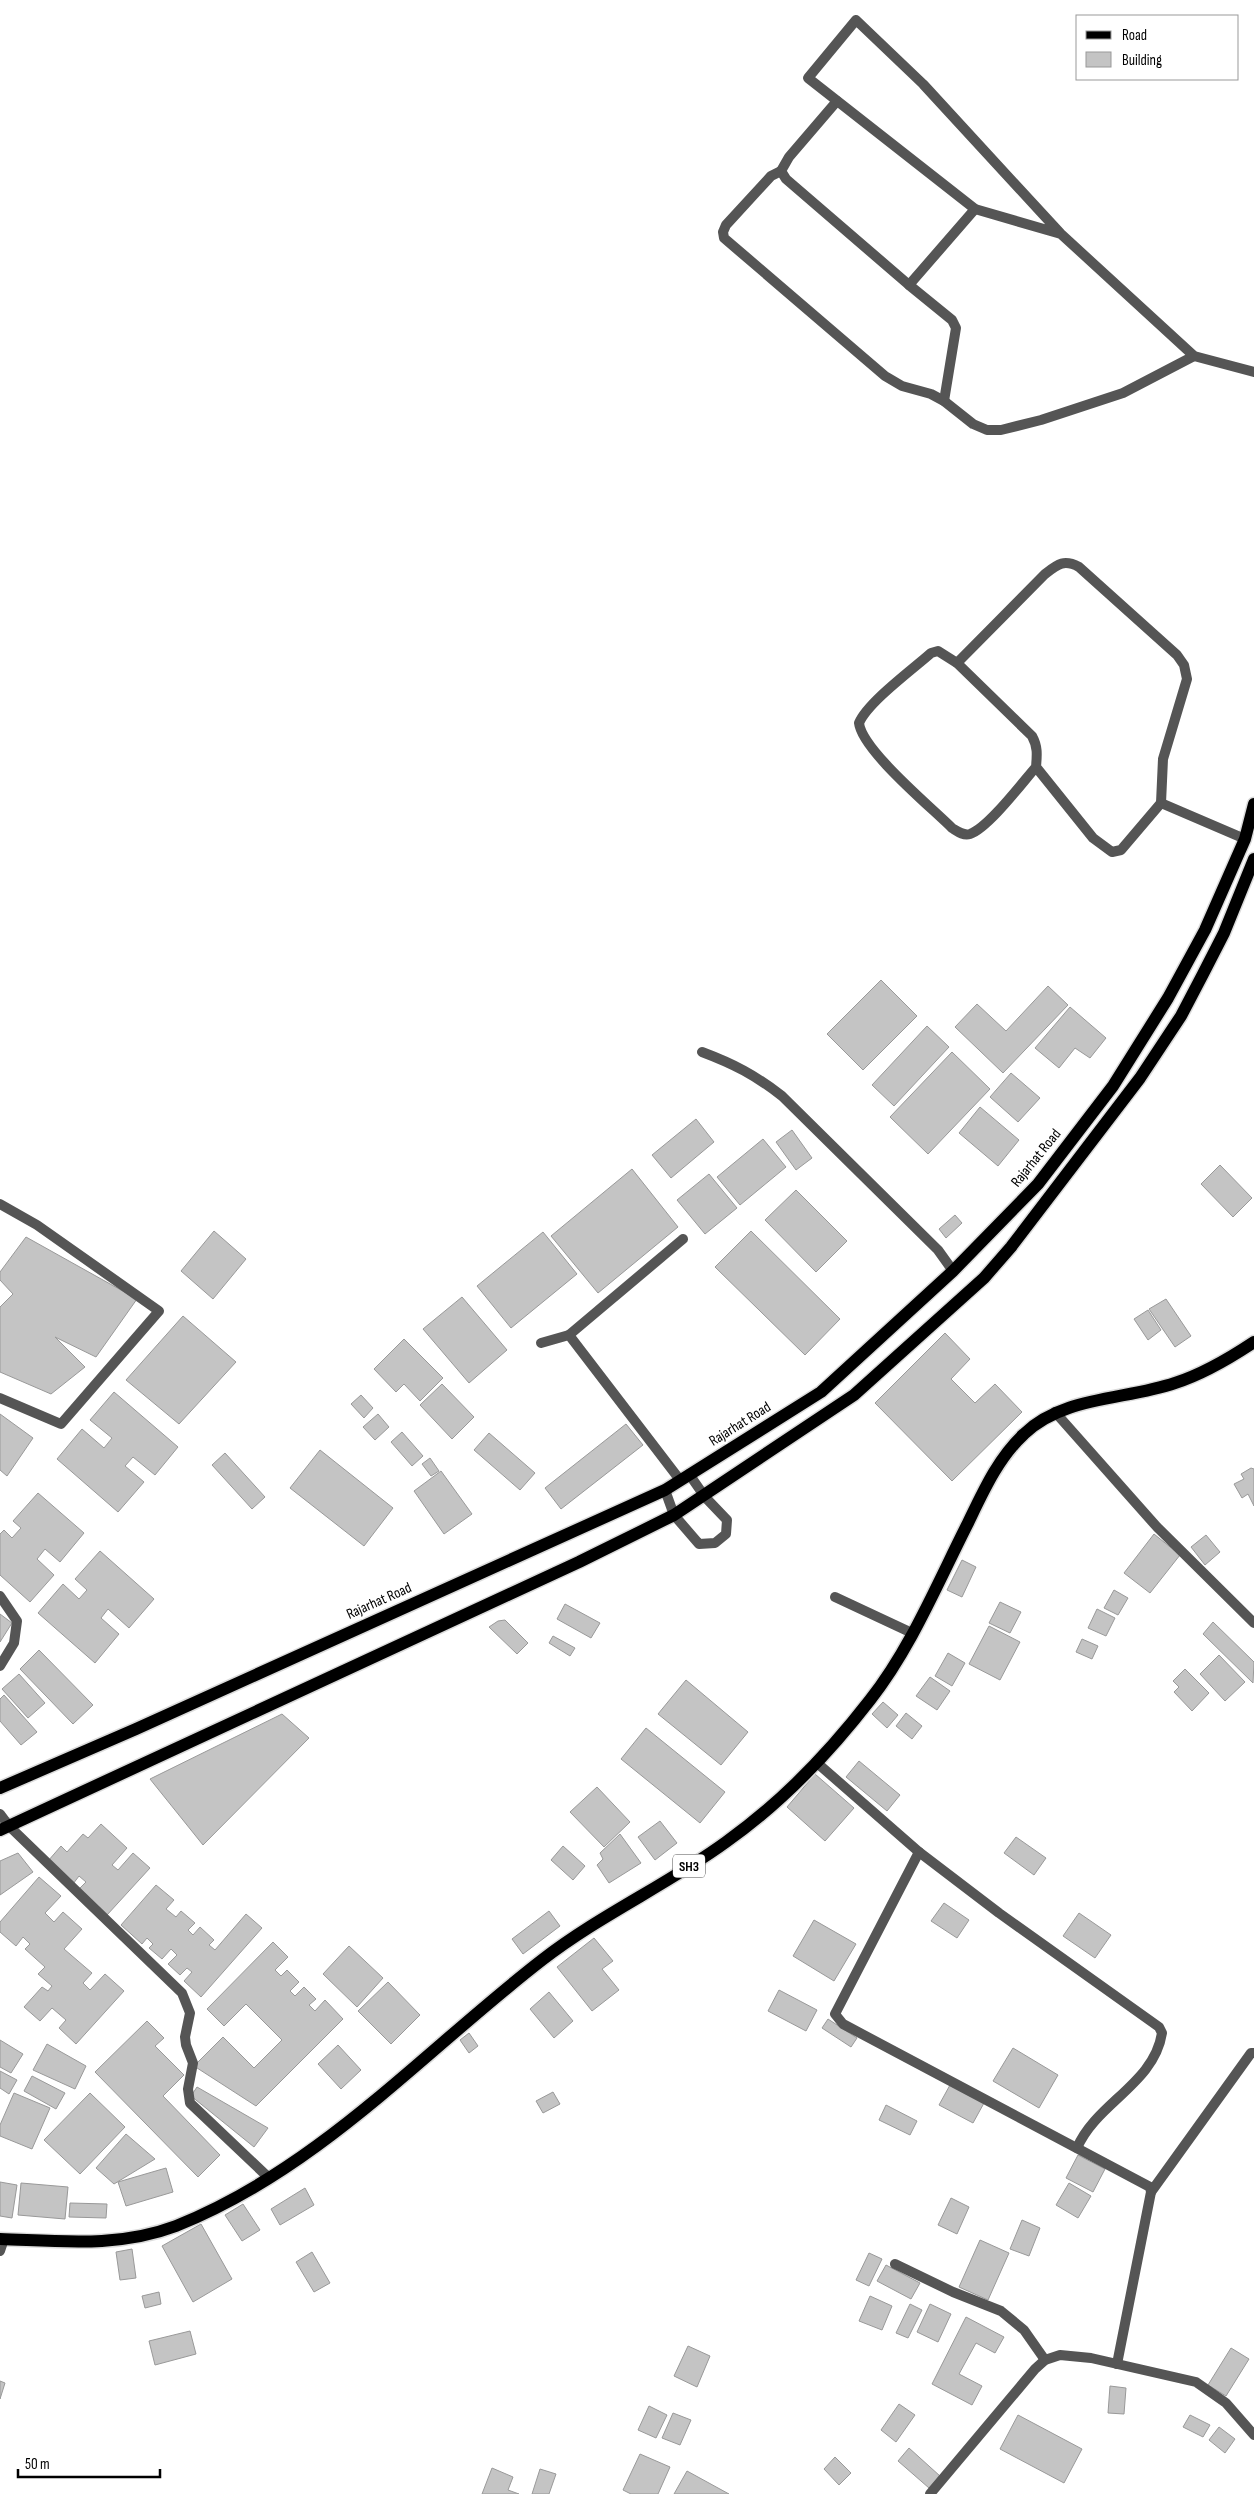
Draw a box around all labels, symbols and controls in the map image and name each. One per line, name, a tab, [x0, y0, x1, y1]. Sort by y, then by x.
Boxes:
legend	[1076, 15, 1239, 80]
text: Road	[1122, 26, 1147, 45]
text: Building	[1122, 51, 1162, 70]
street label: Rajarhat Road	[1007, 1125, 1065, 1191]
street label: Rajarhat Road	[706, 1398, 774, 1450]
street label: Rajarhat Road	[343, 1578, 415, 1624]
road number: SH3	[673, 1854, 705, 1878]
scale bar	[18, 2446, 160, 2478]
text: 50 m	[25, 2455, 50, 2474]

